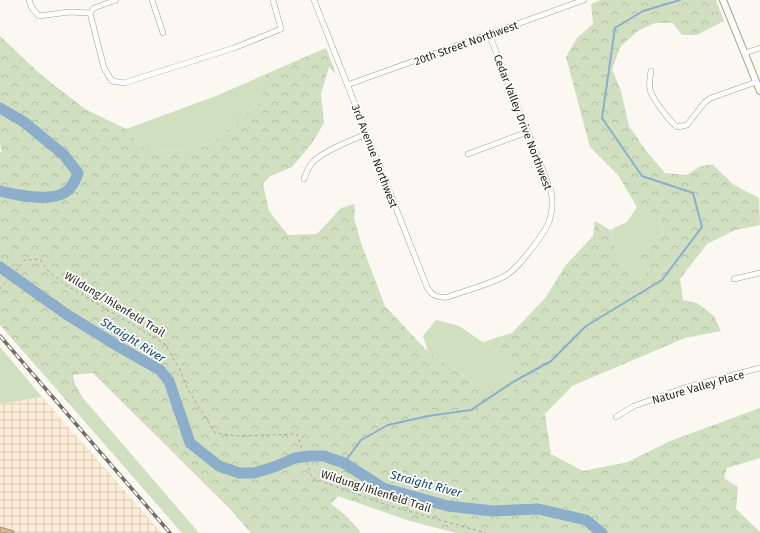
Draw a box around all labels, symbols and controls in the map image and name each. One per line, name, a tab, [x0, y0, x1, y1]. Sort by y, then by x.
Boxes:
street label: 20th Street Northwest	[413, 19, 520, 68]
street label: Cedar Valley Drive Northwest	[491, 53, 554, 192]
street label: 3rd Avenue Northwest	[349, 103, 400, 210]
street label: Wildung/Ihlenfeld Trail	[62, 269, 167, 340]
water label: Straight River	[97, 314, 168, 366]
street label: Nature Valley Place	[650, 368, 746, 407]
street label: Wildung/Ihlenfeld Trail	[319, 467, 433, 515]
water label: Straight River	[388, 467, 464, 500]

